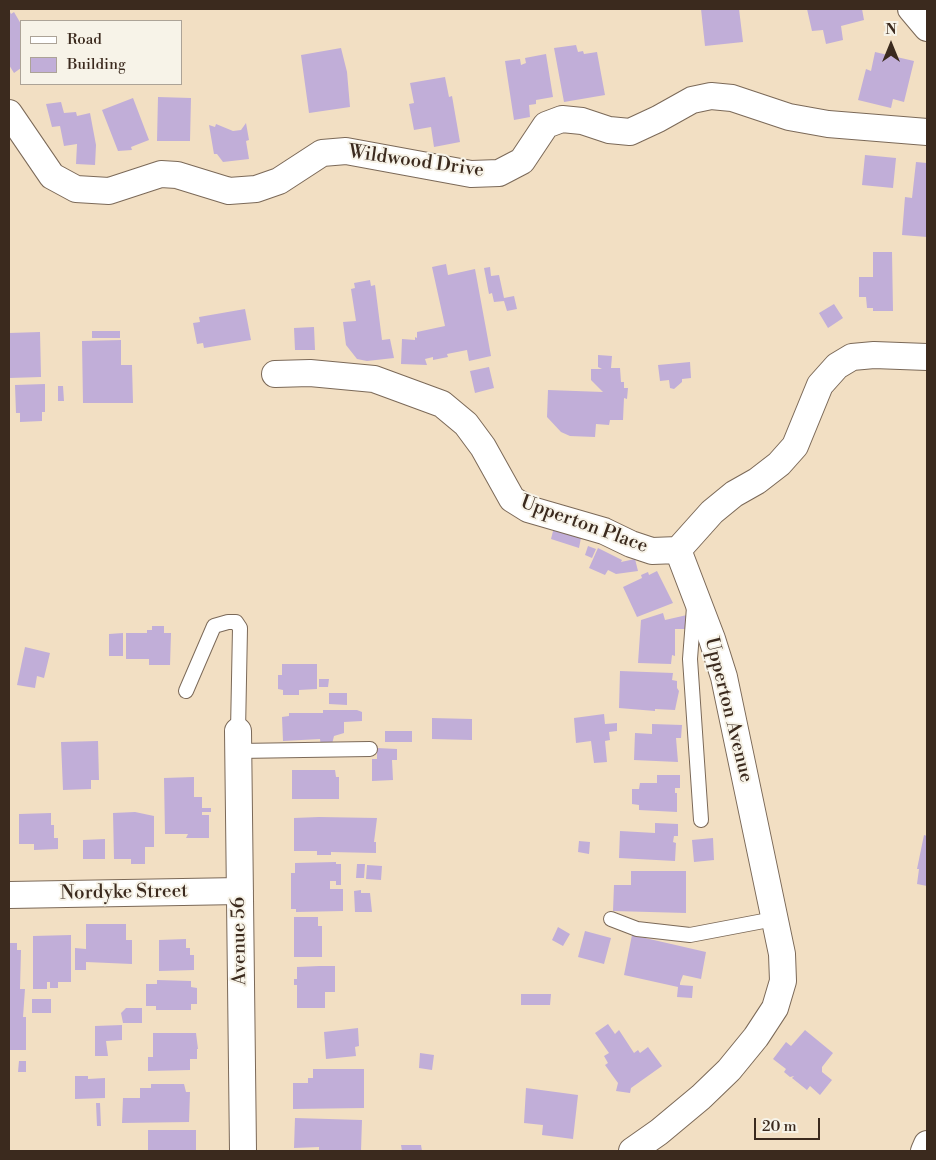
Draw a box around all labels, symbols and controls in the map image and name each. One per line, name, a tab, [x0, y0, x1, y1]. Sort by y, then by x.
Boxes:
legend	[20, 20, 182, 85]
north arrow	[866, 20, 916, 70]
text: N	[885, 21, 897, 39]
text: Road	[67, 30, 102, 49]
text: Building	[67, 55, 126, 74]
street label: Wildwood Drive	[347, 141, 485, 183]
street label: Upperton Place	[517, 491, 651, 559]
street label: Upperton Avenue	[699, 635, 757, 785]
street label: Nordyke Street	[60, 880, 188, 906]
street label: Avenue 56	[228, 897, 252, 985]
scale bar	[756, 1108, 822, 1140]
text: 20 m	[762, 1117, 797, 1136]

